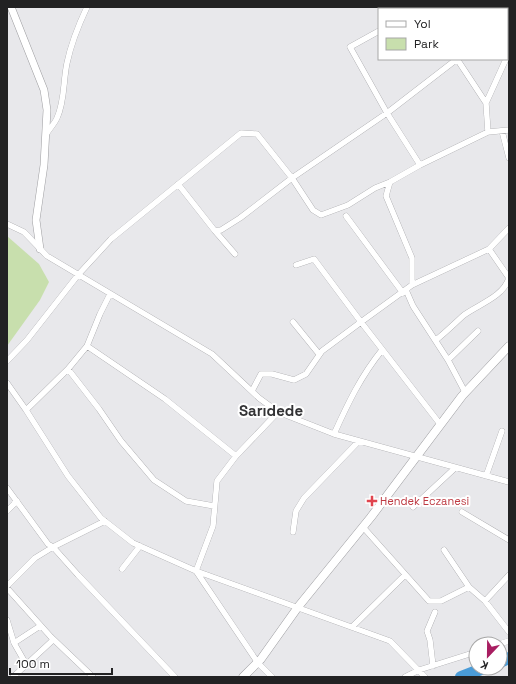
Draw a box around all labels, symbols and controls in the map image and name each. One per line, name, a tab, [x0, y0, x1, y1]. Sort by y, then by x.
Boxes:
legend	[378, 8, 508, 60]
text: Yol	[414, 16, 431, 32]
text: Park	[414, 36, 439, 52]
district label: Sarıdede	[239, 401, 303, 420]
place label: Hendek Eczanesi	[380, 494, 469, 508]
marker: Hendek Eczanesi	[367, 496, 377, 506]
north arrow	[468, 636, 508, 676]
scale bar	[10, 650, 112, 676]
text: 100 m	[16, 656, 50, 672]
text: K	[478, 657, 490, 673]

